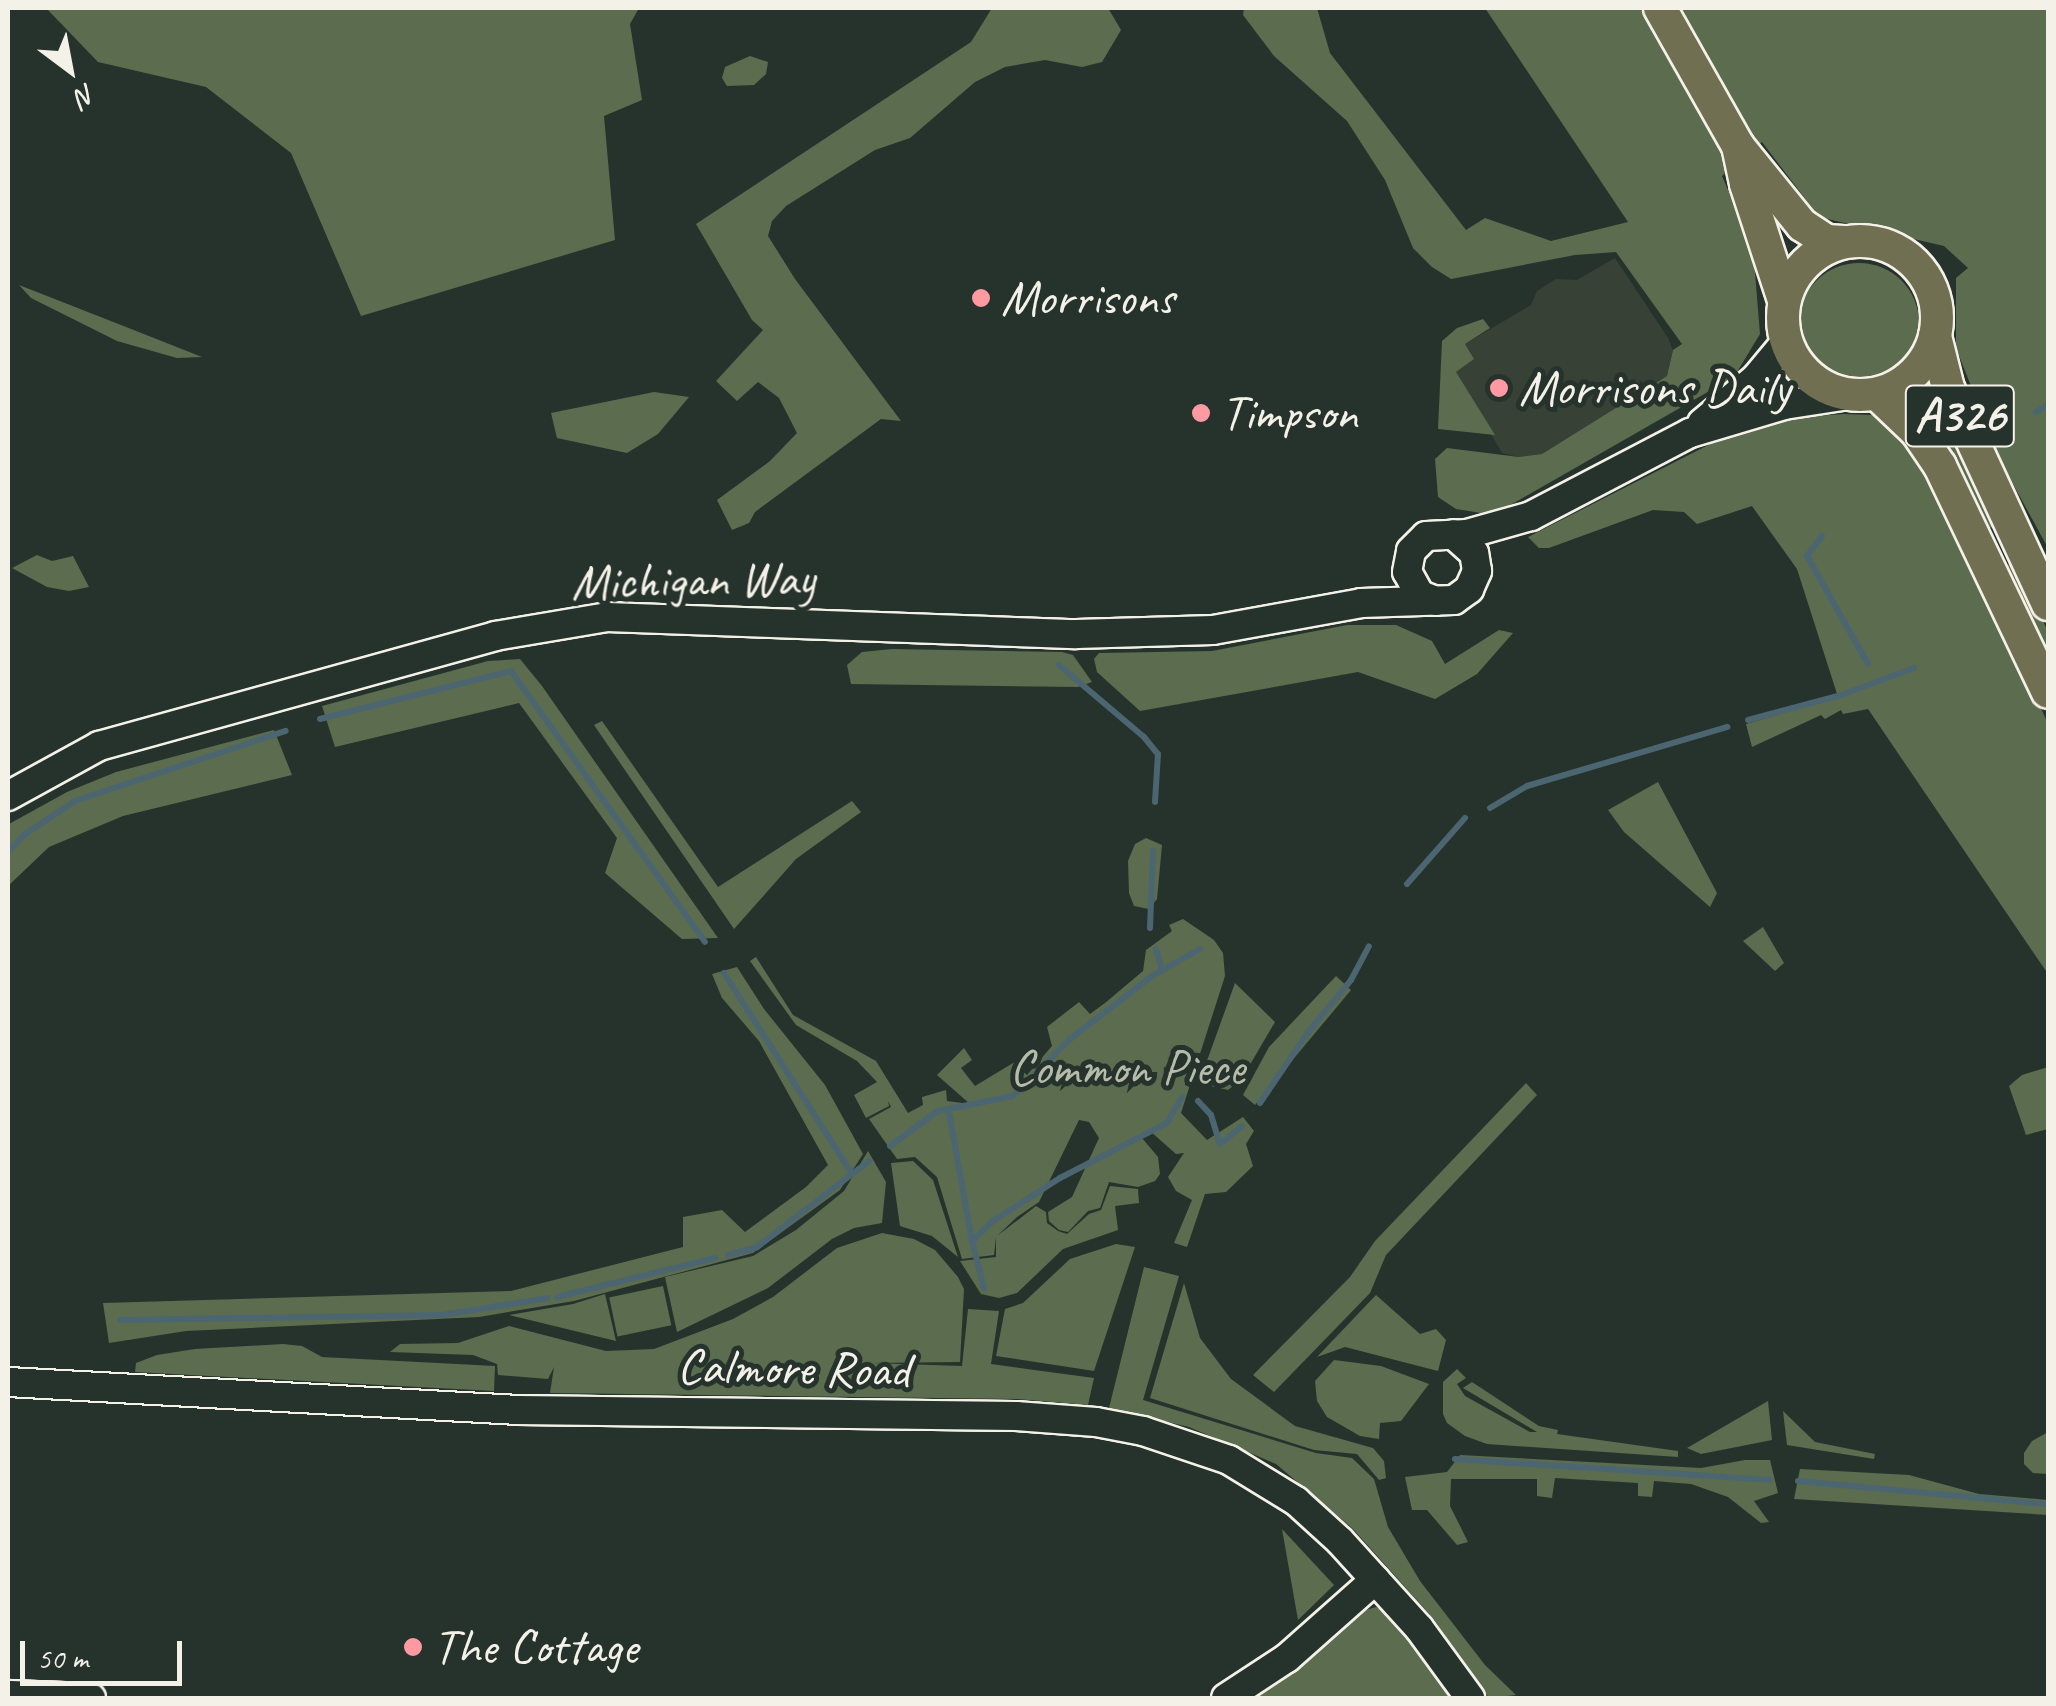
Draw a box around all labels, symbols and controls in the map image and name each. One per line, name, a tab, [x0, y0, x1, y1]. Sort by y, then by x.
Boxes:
north arrow	[20, 20, 120, 120]
text: N	[70, 76, 103, 115]
place label: Morrisons	[1001, 268, 1174, 328]
marker: Morrisons	[970, 287, 992, 309]
place label: Morrisons Daily	[1519, 358, 1790, 418]
road number: A326	[1902, 373, 2018, 459]
marker: Morrisons Daily	[1488, 377, 1510, 399]
place label: Timpson	[1221, 383, 1357, 443]
marker: Timpson	[1190, 402, 1212, 424]
street label: Michigan Way	[571, 548, 815, 612]
park label: Common Piece	[1009, 1038, 1245, 1098]
street label: Calmore Road	[676, 1336, 910, 1400]
place label: The Cottage	[433, 1617, 637, 1677]
scale bar	[25, 1621, 188, 1683]
marker: The Cottage	[402, 1636, 424, 1658]
text: 50 m	[37, 1639, 88, 1677]

